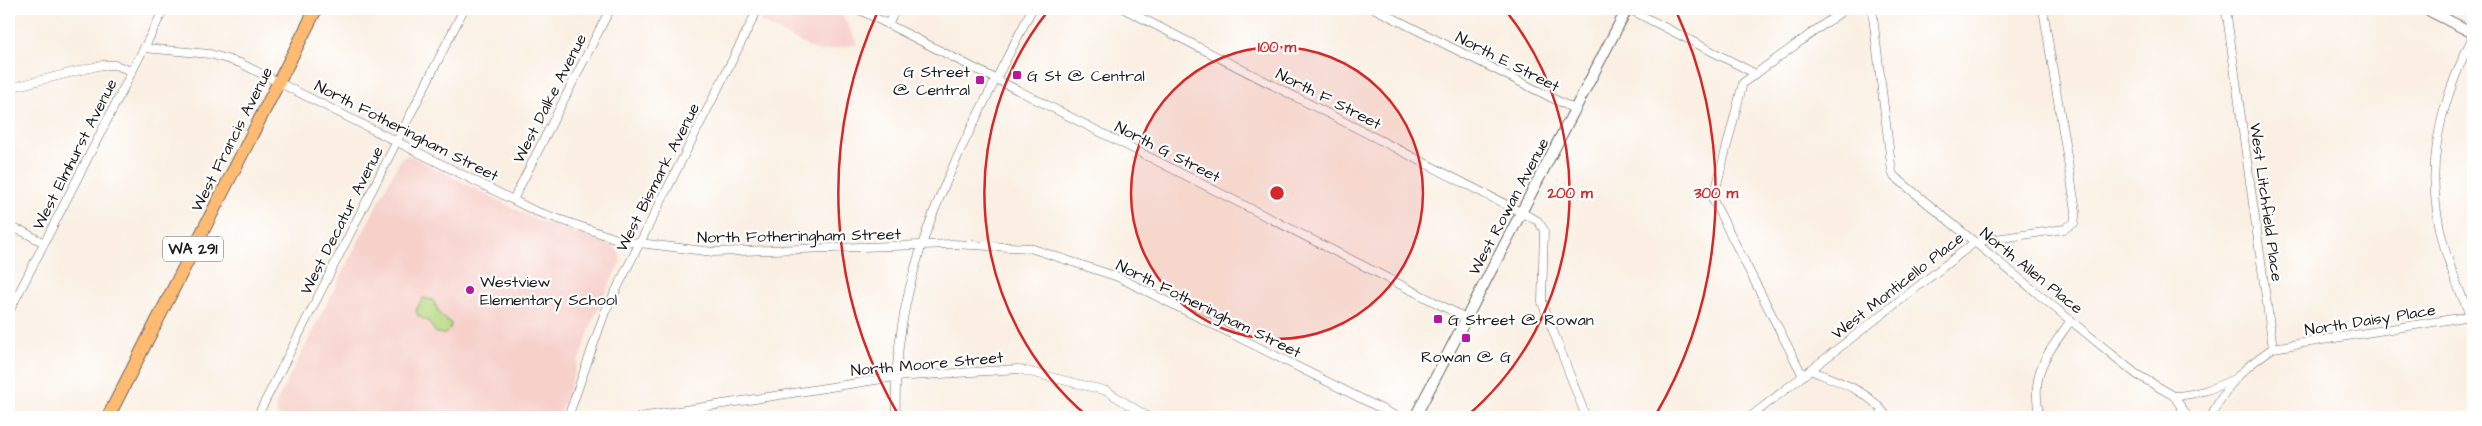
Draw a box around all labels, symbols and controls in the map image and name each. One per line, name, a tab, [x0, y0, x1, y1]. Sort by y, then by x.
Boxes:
street label: North E Street	[1452, 26, 1564, 98]
street label: West Dalke Avenue	[508, 30, 592, 167]
text: 100 m	[1258, 37, 1297, 58]
place label: G Street @ Central	[893, 61, 971, 101]
street label: West Francis Avenue	[186, 63, 278, 216]
street label: North F Street	[1272, 63, 1385, 135]
place label: G St @ Central	[1027, 65, 1145, 87]
marker: G St @ Central	[1011, 69, 1023, 81]
marker: G Street @ Central	[974, 74, 986, 86]
street label: West Elmhurst Avenue	[27, 75, 123, 234]
street label: North Fotheringham Street	[310, 75, 503, 188]
street label: West Bismark Avenue	[611, 99, 705, 256]
street label: North G Street	[1111, 116, 1224, 188]
street label: West Litchfield Place	[2244, 121, 2288, 283]
street label: West Rowan Avenue	[1463, 134, 1555, 279]
street label: West Decatur Avenue	[295, 142, 389, 298]
text: 200 m	[1546, 183, 1593, 204]
text: 300 m	[1693, 183, 1738, 204]
centre of rings	[1268, 184, 1286, 202]
street label: North Allen Place	[1975, 222, 2088, 319]
street label: North Fotheringham Street	[697, 223, 902, 250]
street label: West Monticello Place	[1827, 227, 1969, 345]
road number: WA 291	[163, 236, 223, 262]
street label: North Fotheringham Street	[1112, 254, 1305, 365]
place label: Westview Elementary School	[480, 271, 617, 312]
marker: Westview Elementary School	[464, 284, 476, 296]
street label: North Daisy Place	[2303, 299, 2438, 342]
place label: G Street @ Rowan	[1448, 309, 1594, 331]
marker: G Street @ Rowan	[1432, 313, 1444, 325]
marker: Rowan @ G	[1460, 332, 1472, 344]
street label: North Moore Street	[850, 346, 1005, 382]
place label: Rowan @ G	[1421, 346, 1511, 368]

